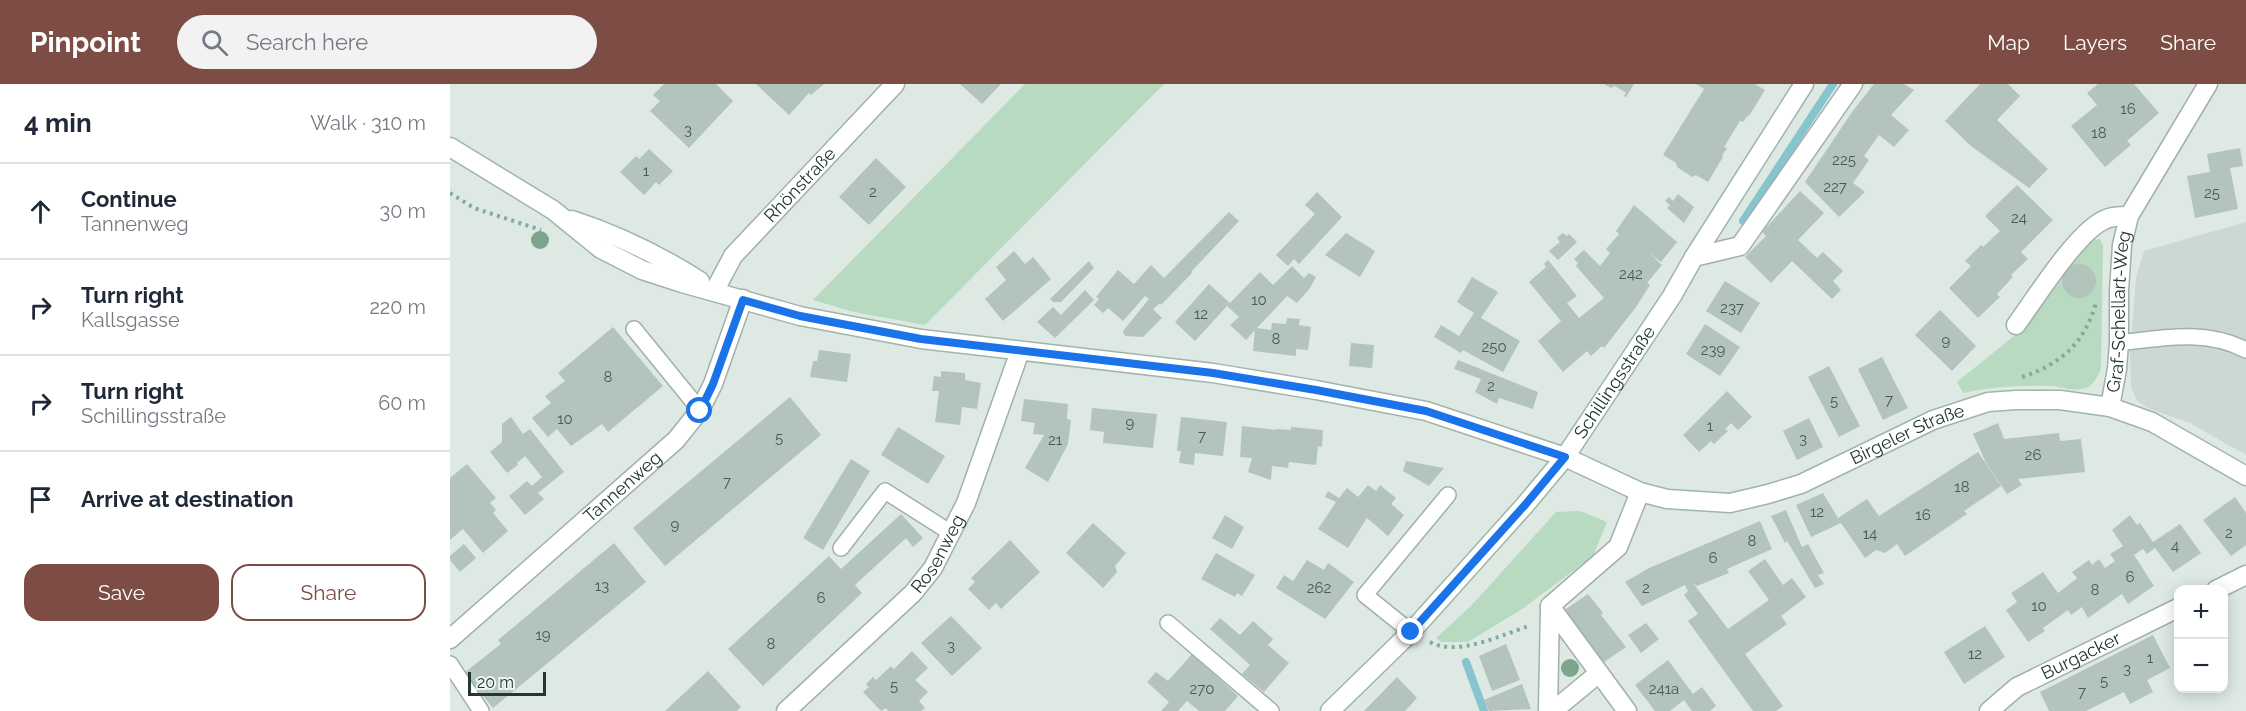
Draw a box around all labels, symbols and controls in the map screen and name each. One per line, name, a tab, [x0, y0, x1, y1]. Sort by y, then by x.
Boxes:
search box	[177, 15, 597, 69]
text: Pinpoint	[30, 26, 141, 59]
icon: search	[198, 26, 231, 59]
text: Search here	[246, 29, 368, 55]
text: Map	[1987, 30, 2030, 55]
text: Layers	[2063, 30, 2127, 55]
text: Share	[2160, 30, 2216, 55]
house number: 16	[2120, 100, 2136, 118]
text: 4 min	[24, 108, 92, 138]
text: Walk · 310 m	[310, 111, 426, 135]
house number: 3	[684, 121, 692, 139]
house number: 18	[2091, 124, 2107, 142]
street label: Rhönstraße	[759, 143, 840, 226]
house number: 225	[1832, 151, 1856, 169]
house number: 1	[643, 162, 650, 180]
house number: 227	[1823, 178, 1847, 196]
house number: 2	[869, 183, 877, 201]
house number: 25	[2204, 184, 2220, 202]
text: Continue	[81, 186, 177, 212]
icon: ahead	[24, 195, 57, 228]
text: 30 m	[380, 199, 426, 223]
house number: 24	[2011, 209, 2027, 227]
text: Tannenweg	[81, 212, 189, 236]
street label: Graf-Schellart-Weg	[2102, 229, 2135, 394]
house number: 242	[1619, 265, 1643, 283]
text: Turn right	[81, 282, 184, 308]
icon: right	[24, 291, 57, 324]
house number: 10	[1251, 291, 1267, 309]
text: 220 m	[369, 295, 426, 319]
house number: 237	[1720, 299, 1744, 317]
house number: 12	[1194, 305, 1208, 323]
text: Kallsgasse	[81, 308, 180, 332]
street label: Schillingsstraße	[1569, 321, 1659, 442]
house number: 8	[1272, 330, 1281, 348]
house number: 9	[1942, 332, 1951, 350]
house number: 250	[1481, 338, 1507, 356]
house number: 239	[1701, 341, 1726, 359]
house number: 8	[604, 368, 613, 386]
house number: 2	[1487, 377, 1495, 395]
text: Turn right	[81, 378, 184, 404]
icon: right	[24, 387, 57, 420]
text: 60 m	[378, 391, 426, 415]
house number: 7	[1885, 391, 1893, 409]
house number: 5	[1830, 392, 1838, 410]
route start	[686, 397, 712, 423]
street label: Birgeler Straße	[1847, 399, 1967, 469]
text: Schillingsstraße	[81, 404, 226, 428]
house number: 10	[557, 410, 573, 428]
house number: 9	[1126, 414, 1135, 432]
house number: 1	[1707, 417, 1714, 435]
house number: 7	[1198, 427, 1206, 445]
house number: 5	[775, 429, 783, 447]
house number: 3	[1799, 430, 1807, 448]
house number: 21	[1048, 431, 1063, 449]
house number: 26	[2025, 446, 2041, 464]
street label: Tannenweg	[579, 447, 666, 527]
house number: 7	[723, 473, 731, 491]
house number: 18	[1954, 478, 1970, 496]
icon: arrive	[24, 483, 57, 516]
text: Arrive at destination	[81, 486, 294, 512]
house number: 12	[1810, 503, 1824, 521]
house number: 16	[1915, 506, 1931, 524]
street label: Rosenweg	[906, 511, 968, 597]
house number: 9	[671, 516, 680, 534]
house number: 2	[2225, 524, 2233, 542]
house number: 14	[1863, 525, 1877, 543]
house number: 8	[1748, 532, 1757, 550]
house number: 4	[2171, 537, 2179, 555]
house number: 6	[1708, 549, 1718, 567]
button: Save	[24, 564, 219, 621]
button: Share	[231, 564, 426, 621]
house number: 6	[2125, 568, 2135, 586]
house number: 13	[595, 577, 609, 595]
house number: 262	[1307, 579, 1332, 597]
house number: 2	[1642, 579, 1650, 597]
house number: 8	[2091, 581, 2100, 599]
map controls	[2174, 585, 2228, 693]
button: +	[2174, 585, 2228, 639]
house number: 6	[816, 589, 826, 607]
house number: 10	[2031, 597, 2047, 615]
route end	[1397, 618, 1423, 644]
house number: 19	[535, 626, 551, 644]
street label: Burgacker	[2038, 627, 2124, 683]
house number: 8	[767, 635, 776, 653]
house number: 3	[947, 637, 955, 655]
button: −	[2174, 639, 2228, 693]
house number: 12	[1968, 645, 1982, 663]
house number: 1	[2147, 649, 2154, 667]
house number: 3	[2123, 660, 2131, 678]
scale bar	[468, 669, 546, 696]
house number: 5	[2100, 672, 2108, 690]
text: 20 m	[477, 673, 514, 692]
house number: 5	[890, 677, 898, 695]
house number: 270	[1190, 680, 1214, 698]
house number: 241a	[1649, 680, 1679, 698]
house number: 7	[2078, 683, 2086, 701]

